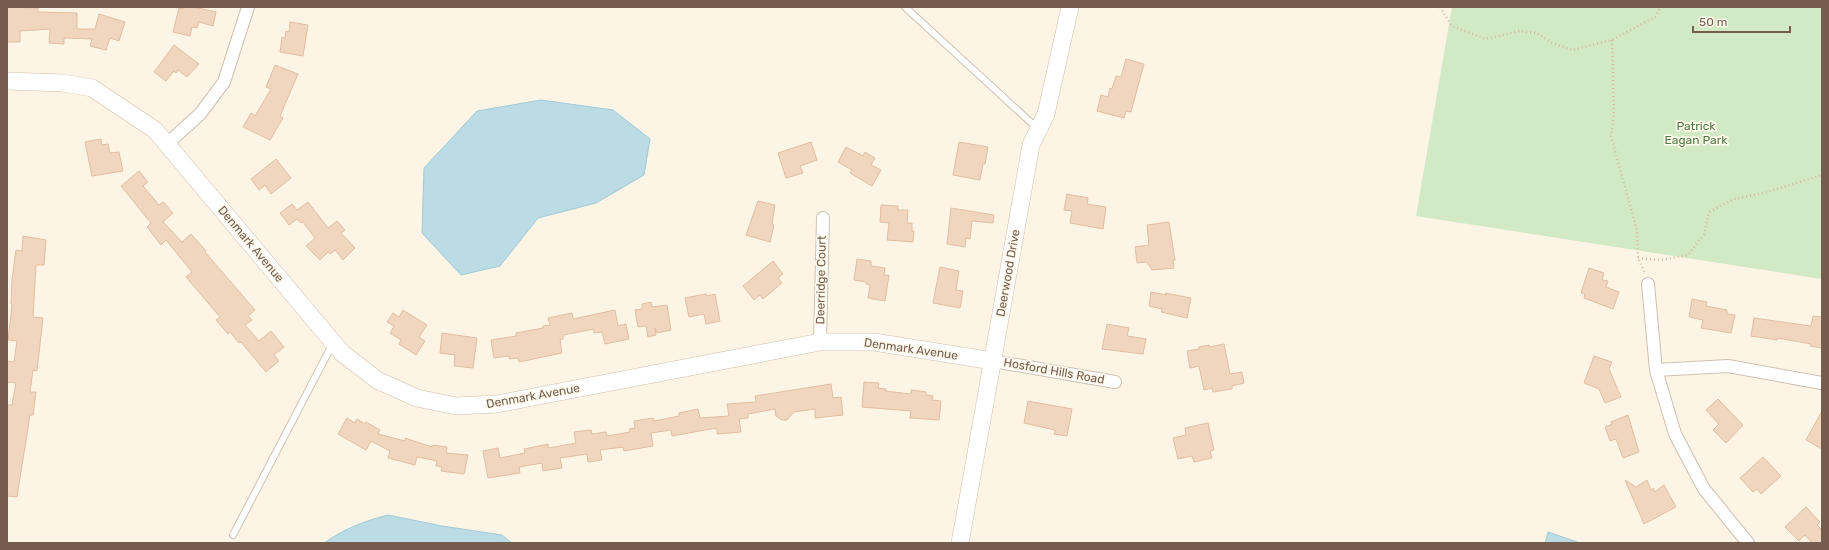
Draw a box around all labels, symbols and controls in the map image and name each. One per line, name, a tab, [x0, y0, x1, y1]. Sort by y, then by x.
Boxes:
scale bar	[1693, 8, 1790, 34]
text: 50 m	[1699, 15, 1727, 29]
park label: Patrick Eagan Park	[1665, 119, 1728, 147]
street label: Denmark Avenue	[215, 203, 287, 285]
street label: Deerwood Drive	[993, 228, 1023, 318]
street label: Deerridge Court	[813, 235, 829, 325]
street label: Denmark Avenue	[863, 335, 959, 363]
street label: Hosford Hills Road	[1002, 355, 1106, 387]
street label: Denmark Avenue	[485, 381, 581, 411]

